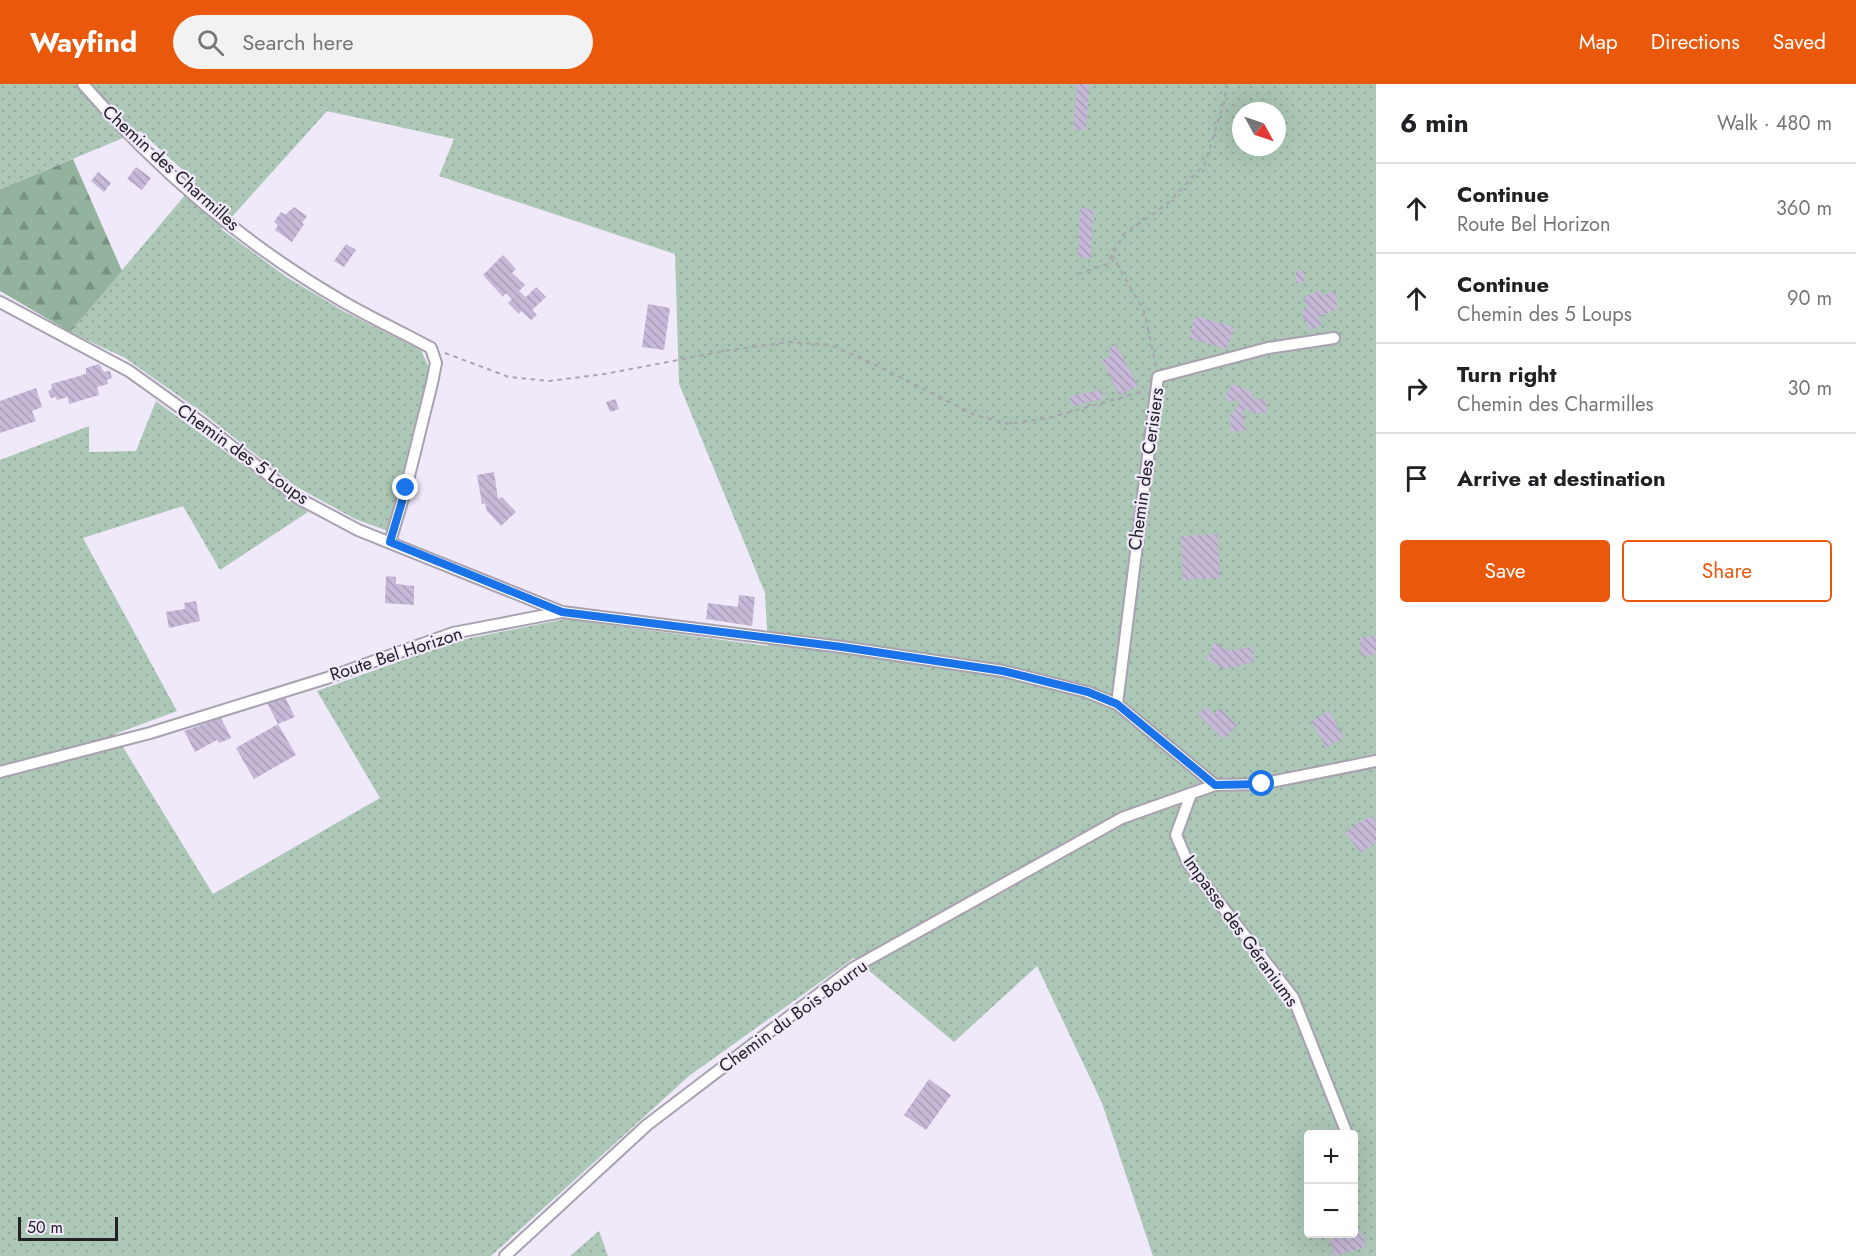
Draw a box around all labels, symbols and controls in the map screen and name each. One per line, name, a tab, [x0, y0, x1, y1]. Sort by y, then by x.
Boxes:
search box	[173, 15, 593, 69]
text: Wayfind	[30, 22, 137, 63]
icon: search	[194, 26, 227, 59]
text: Search here	[242, 26, 354, 58]
text: Map	[1579, 27, 1618, 57]
text: Directions	[1651, 27, 1740, 57]
text: Saved	[1773, 27, 1826, 57]
street label: Chemin des Charmilles	[97, 99, 245, 237]
north arrow	[1232, 102, 1286, 156]
text: 6 min	[1400, 104, 1469, 142]
text: Walk · 480 m	[1717, 109, 1832, 138]
text: Continue	[1457, 178, 1549, 210]
icon: ahead	[1400, 192, 1433, 225]
text: 360 m	[1776, 194, 1832, 223]
text: Route Bel Horizon	[1457, 210, 1610, 239]
text: Continue	[1457, 268, 1549, 300]
icon: ahead	[1400, 282, 1433, 315]
text: 90 m	[1787, 284, 1832, 313]
text: Chemin des 5 Loups	[1457, 300, 1632, 329]
text: Turn right	[1457, 358, 1557, 390]
icon: right	[1400, 372, 1433, 405]
text: 30 m	[1787, 374, 1832, 403]
street label: Chemin des Cerisiers	[1122, 386, 1170, 552]
text: Chemin des Charmilles	[1457, 390, 1654, 419]
street label: Chemin des 5 Loups	[172, 397, 314, 511]
icon: arrive	[1400, 462, 1433, 495]
text: Arrive at destination	[1457, 462, 1666, 494]
route end	[392, 474, 418, 500]
button: Save	[1400, 540, 1610, 602]
button: Share	[1622, 540, 1832, 602]
street label: Route Bel Horizon	[326, 620, 466, 688]
route start	[1248, 770, 1274, 796]
street label: Impasse des Géraniums	[1177, 850, 1305, 1012]
street label: Chemin du Bois Bourru	[713, 953, 873, 1079]
map controls	[1304, 1130, 1358, 1238]
button: +	[1304, 1130, 1358, 1184]
button: −	[1304, 1184, 1358, 1238]
scale bar	[18, 1214, 118, 1242]
text: 50 m	[27, 1216, 63, 1239]

